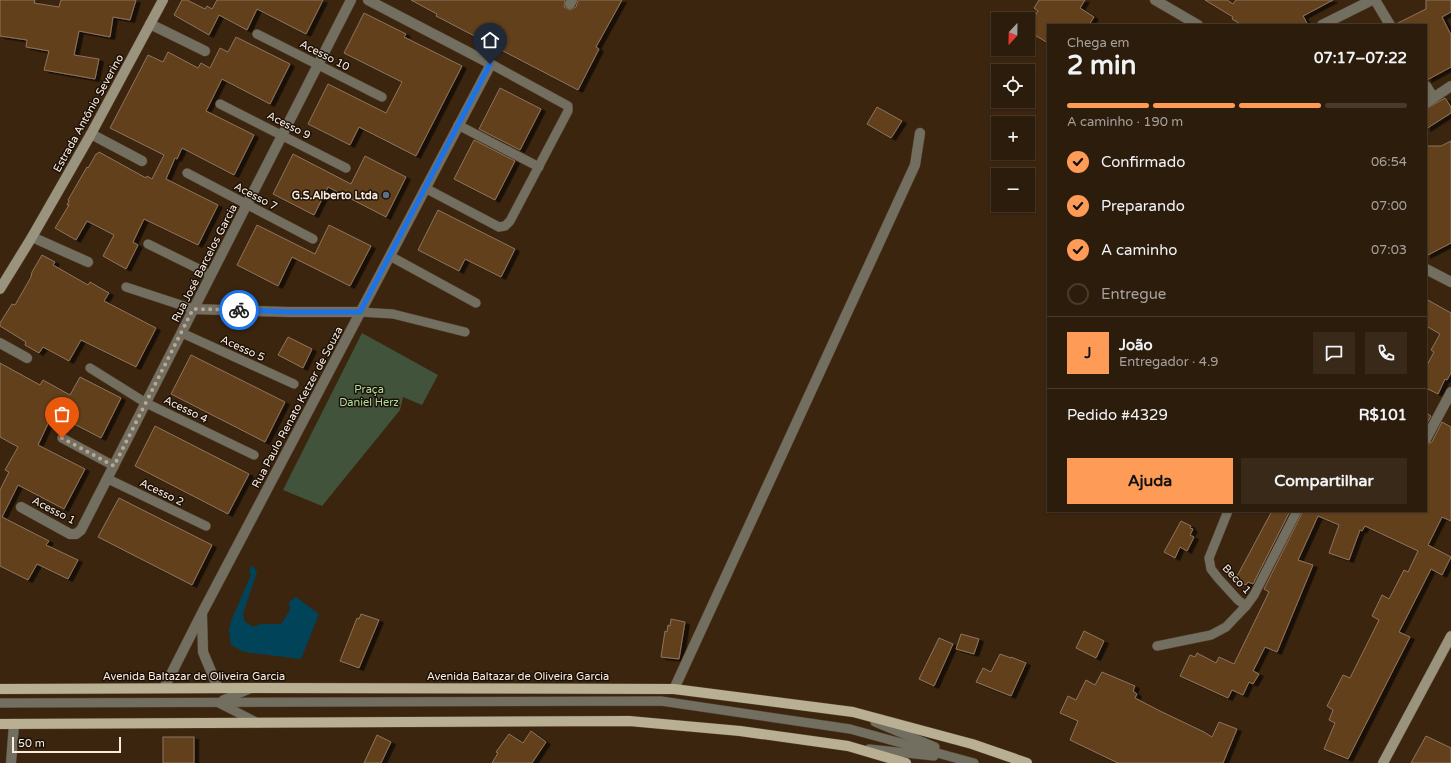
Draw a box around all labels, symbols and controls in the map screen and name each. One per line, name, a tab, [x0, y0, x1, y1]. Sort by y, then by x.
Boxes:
north arrow	[991, 12, 1035, 56]
map controls	[991, 12, 1035, 212]
pin	[473, 23, 507, 64]
icon: home	[479, 29, 501, 51]
text: Chega em	[1067, 35, 1130, 51]
street label: Acesso 10	[298, 37, 352, 74]
text: 07:17–07:22	[1314, 49, 1407, 67]
text: 2 min	[1067, 50, 1136, 81]
street label: Estrada Antônio Severino	[51, 52, 126, 174]
button: locate	[991, 64, 1035, 108]
street label: Acesso 9	[265, 109, 313, 142]
text: A caminho · 190 m	[1067, 114, 1183, 130]
button: +	[991, 116, 1035, 160]
icon: check	[1067, 151, 1089, 173]
text: Confirmado	[1101, 153, 1185, 171]
text: 06:54	[1371, 154, 1407, 170]
button: −	[991, 168, 1035, 212]
street label: Acesso 7	[232, 180, 280, 213]
place label: G.S.Alberto Ltda	[292, 189, 378, 202]
marker: G.S.Alberto Ltda	[381, 190, 391, 200]
icon: check	[1067, 195, 1089, 217]
text: Preparando	[1101, 197, 1185, 215]
text: 07:00	[1371, 198, 1407, 214]
street label: Rua José Barcelos Garcia	[169, 202, 240, 324]
icon: check	[1067, 239, 1089, 261]
text: A caminho	[1101, 241, 1177, 259]
text: 07:03	[1371, 242, 1407, 258]
text: Entregue	[1101, 285, 1166, 303]
courier	[219, 290, 259, 330]
icon: bike	[228, 299, 250, 321]
street label: Rua Paulo Renato Ketzer de Souza	[249, 324, 346, 490]
button: chat	[1313, 332, 1355, 374]
button: phone	[1365, 332, 1407, 374]
street label: Acesso 5	[219, 333, 267, 364]
text: João	[1119, 336, 1153, 354]
text: J	[1085, 344, 1092, 362]
text: Entregador · 4.9	[1119, 354, 1219, 370]
park label: Praça Daniel Herz	[339, 383, 399, 409]
street label: Acesso 4	[162, 393, 210, 426]
pin	[45, 397, 79, 438]
icon: bag	[51, 403, 73, 425]
text: Pedido #4329	[1067, 406, 1168, 424]
text: R$101	[1359, 406, 1407, 424]
button: Ajuda	[1067, 458, 1233, 504]
button: Compartilhar	[1241, 458, 1407, 504]
street label: Acesso 2	[138, 476, 186, 509]
street label: Acesso 1	[30, 494, 78, 527]
street label: Beco 1	[1220, 562, 1254, 597]
street label: Avenida Baltazar de Oliveira Garcia	[103, 670, 285, 683]
street label: Avenida Baltazar de Oliveira Garcia	[427, 670, 609, 683]
scale bar	[12, 735, 121, 754]
text: 50 m	[18, 737, 45, 750]

